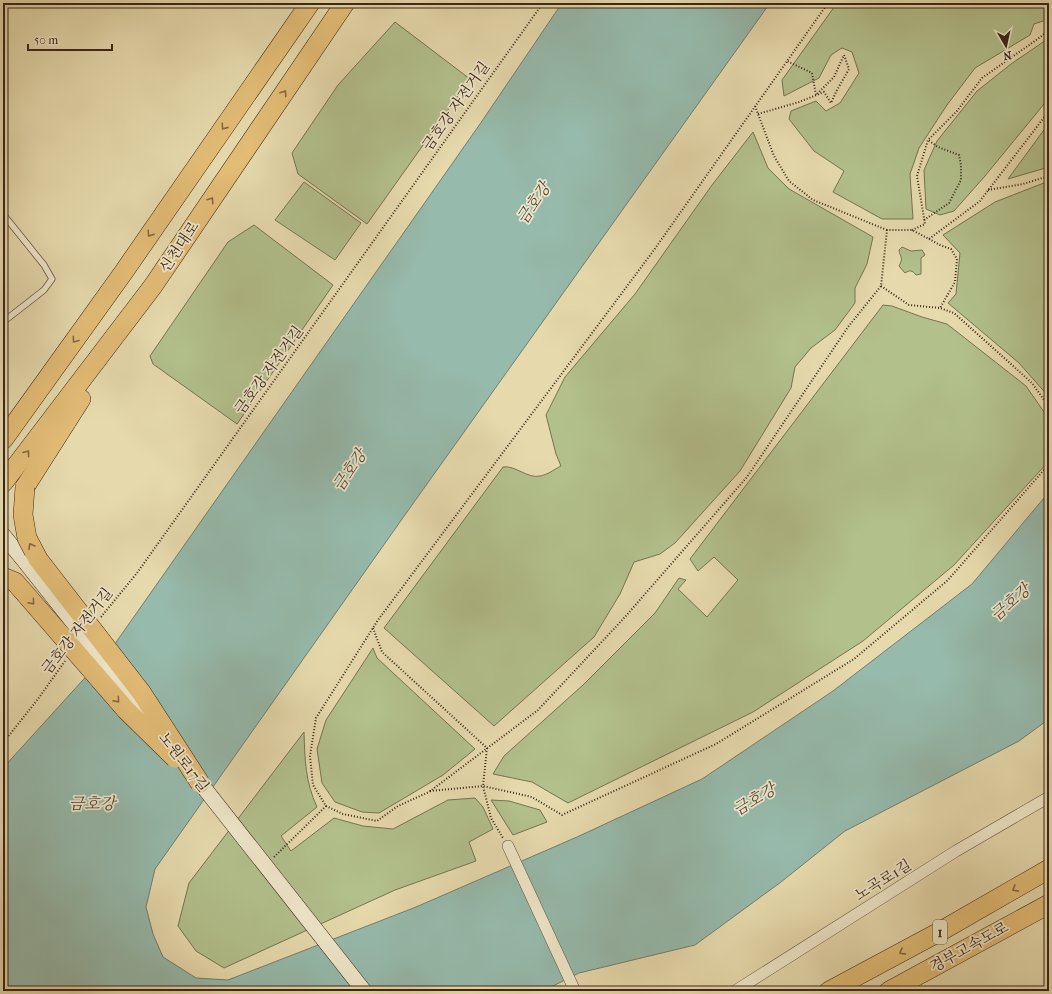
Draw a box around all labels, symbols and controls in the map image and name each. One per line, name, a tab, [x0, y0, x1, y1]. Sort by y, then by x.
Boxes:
scale bar	[28, 26, 112, 52]
north arrow	[986, 26, 1026, 66]
text: 50 m	[34, 33, 58, 47]
text: N	[1002, 48, 1013, 63]
street label: 금호강 자전거길	[419, 58, 493, 154]
one-way arrow	[279, 90, 287, 97]
one-way arrow	[221, 123, 229, 130]
water label: 금호강	[513, 177, 556, 228]
one-way arrow	[206, 198, 213, 205]
street label: 신천대로	[155, 218, 203, 276]
one-way arrow	[147, 230, 155, 237]
street label: 금호강 자전거길	[231, 322, 307, 418]
one-way arrow	[72, 336, 80, 343]
water label: 금호강	[329, 444, 372, 495]
one-way arrow	[22, 450, 29, 457]
one-way arrow	[29, 543, 36, 550]
water label: 금호강	[987, 578, 1036, 625]
street label: 금호강 자전거길	[38, 584, 116, 678]
one-way arrow	[28, 597, 35, 604]
one-way arrow	[113, 695, 120, 703]
street label: 노원로17길	[155, 729, 213, 795]
water label: 금호강	[729, 778, 781, 820]
water label: 금호강	[69, 794, 118, 813]
street label: 노곡로1길	[851, 856, 915, 904]
one-way arrow	[1012, 884, 1019, 891]
street label: 경부고속도로	[927, 918, 1012, 976]
road number: 1	[933, 920, 947, 944]
one-way arrow	[899, 947, 906, 955]

